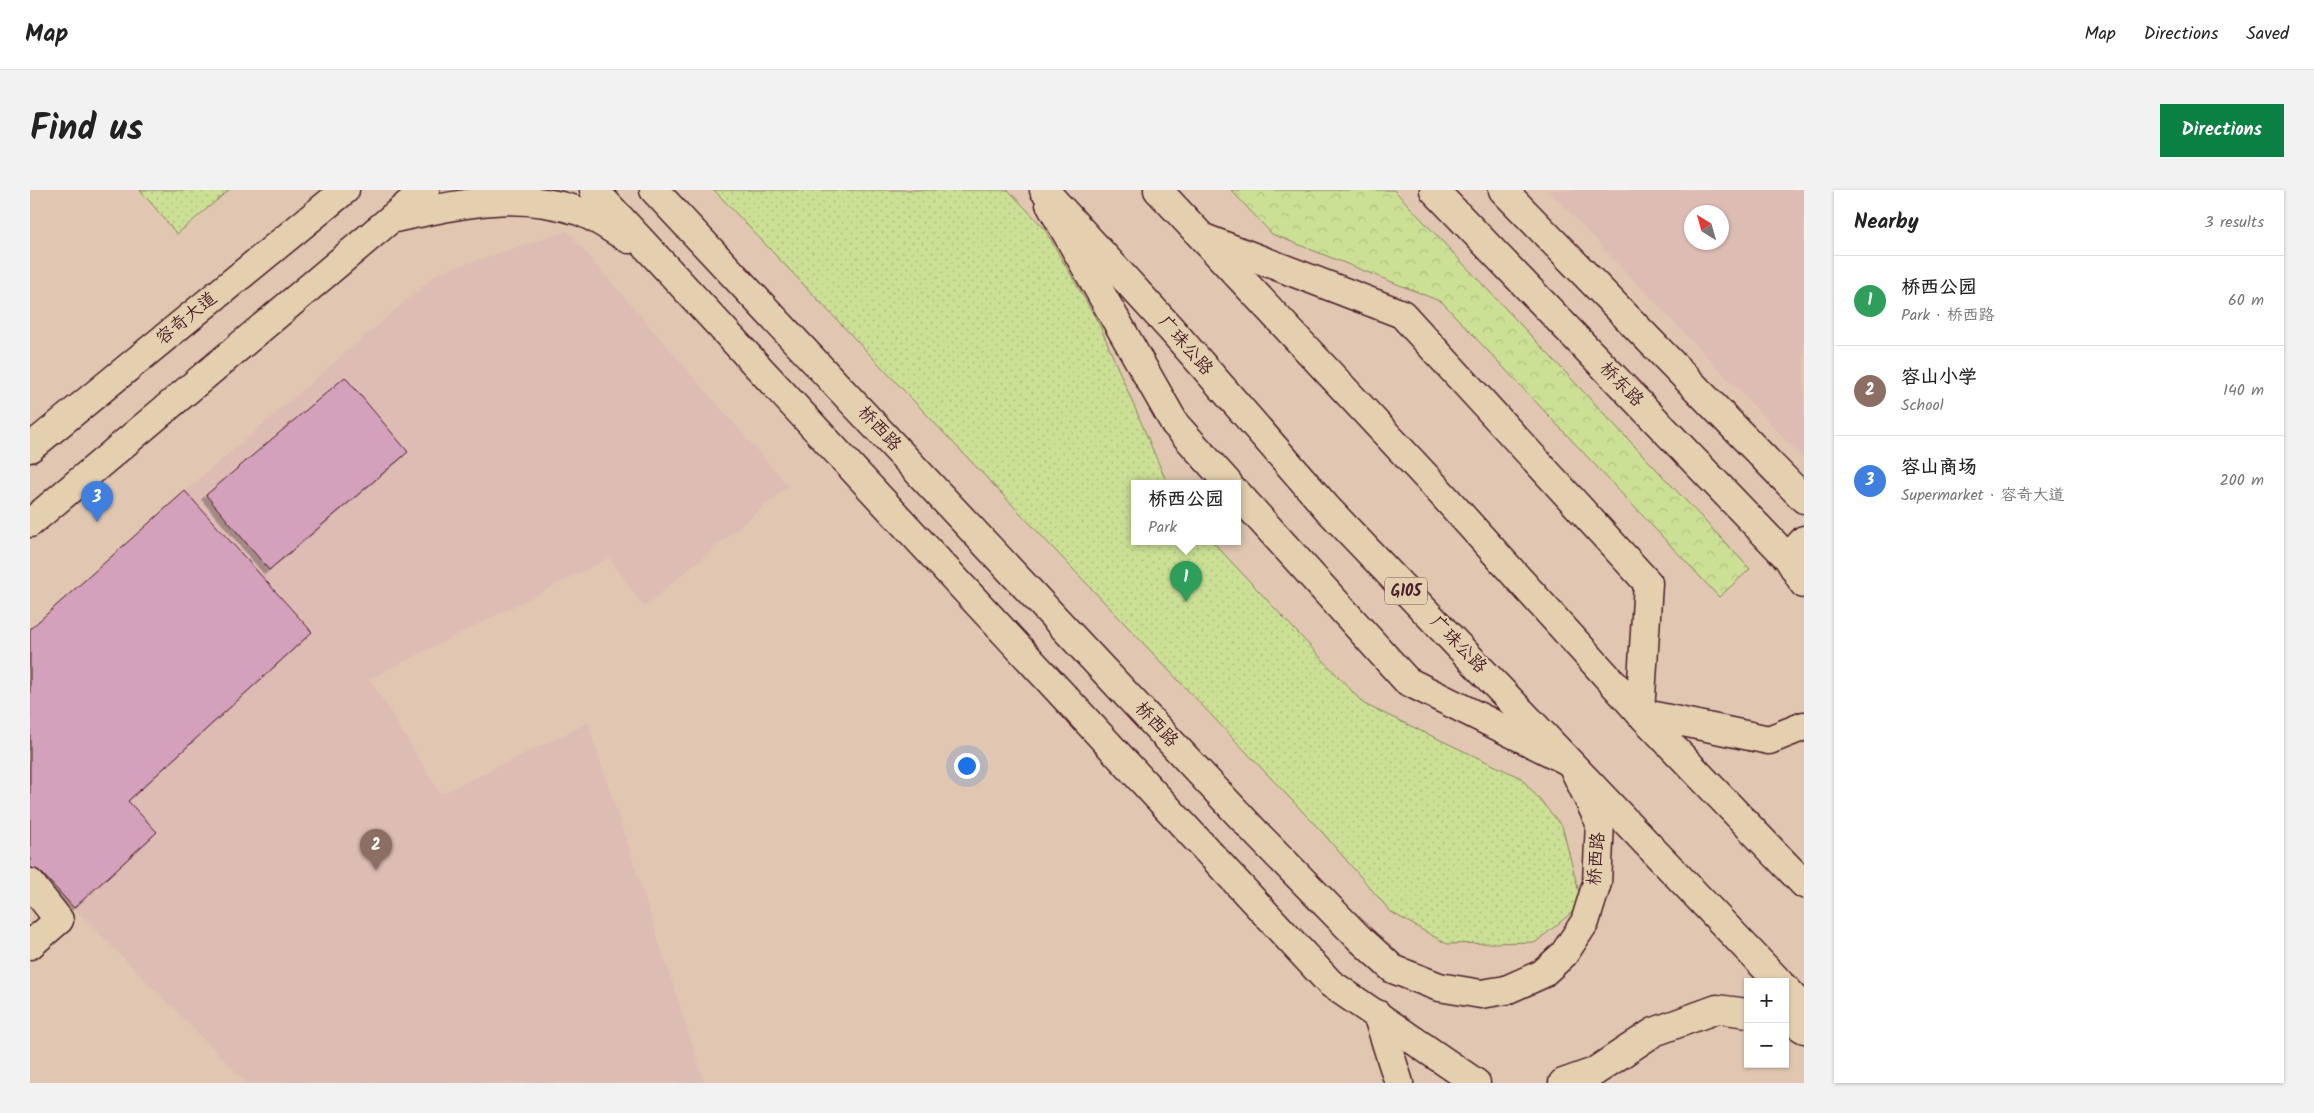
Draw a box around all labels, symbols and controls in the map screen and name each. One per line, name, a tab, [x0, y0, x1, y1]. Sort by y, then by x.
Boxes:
text: Map	[25, 15, 68, 54]
text: Map	[2084, 20, 2116, 49]
text: Directions	[2144, 20, 2218, 49]
text: Saved	[2246, 20, 2289, 49]
text: Find us	[30, 102, 143, 158]
button: Directions	[2160, 104, 2284, 157]
north arrow	[1684, 205, 1729, 250]
text: Nearby	[1854, 206, 1919, 239]
text: 3 results	[2205, 210, 2264, 235]
text: 桥西公园	[1901, 273, 1977, 303]
street label: 容奇大道	[150, 285, 224, 353]
text: 1	[1868, 288, 1872, 313]
text: 60 m	[2228, 288, 2264, 313]
text: Park · 桥西路	[1901, 303, 1995, 328]
street label: 广珠公路	[1150, 309, 1220, 383]
street label: 桥东路	[1592, 356, 1650, 414]
text: 容山小学	[1901, 363, 1977, 393]
text: 2	[1865, 378, 1875, 403]
text: 140 m	[2223, 378, 2264, 403]
text: School	[1901, 393, 1944, 418]
street label: 桥西路	[850, 399, 908, 459]
text: 容山商场	[1901, 453, 1977, 483]
text: 3	[1866, 468, 1874, 493]
text: 200 m	[2220, 468, 2264, 493]
popup	[1131, 480, 1241, 545]
pin: 3	[81, 481, 113, 522]
text: Supermarket · 容奇大道	[1901, 483, 2064, 508]
text: 桥西公园	[1148, 485, 1224, 515]
text: Park	[1148, 515, 1177, 540]
pin: 1	[1170, 561, 1202, 602]
road number: G105	[1385, 578, 1427, 604]
street label: 广珠公路	[1423, 609, 1493, 681]
street label: 桥西路	[1127, 695, 1185, 755]
your location	[954, 753, 980, 779]
pin: 2	[360, 829, 392, 870]
street label: 桥西路	[1580, 831, 1614, 887]
map controls	[1744, 978, 1789, 1068]
button: +	[1744, 978, 1789, 1023]
button: −	[1744, 1023, 1789, 1068]

